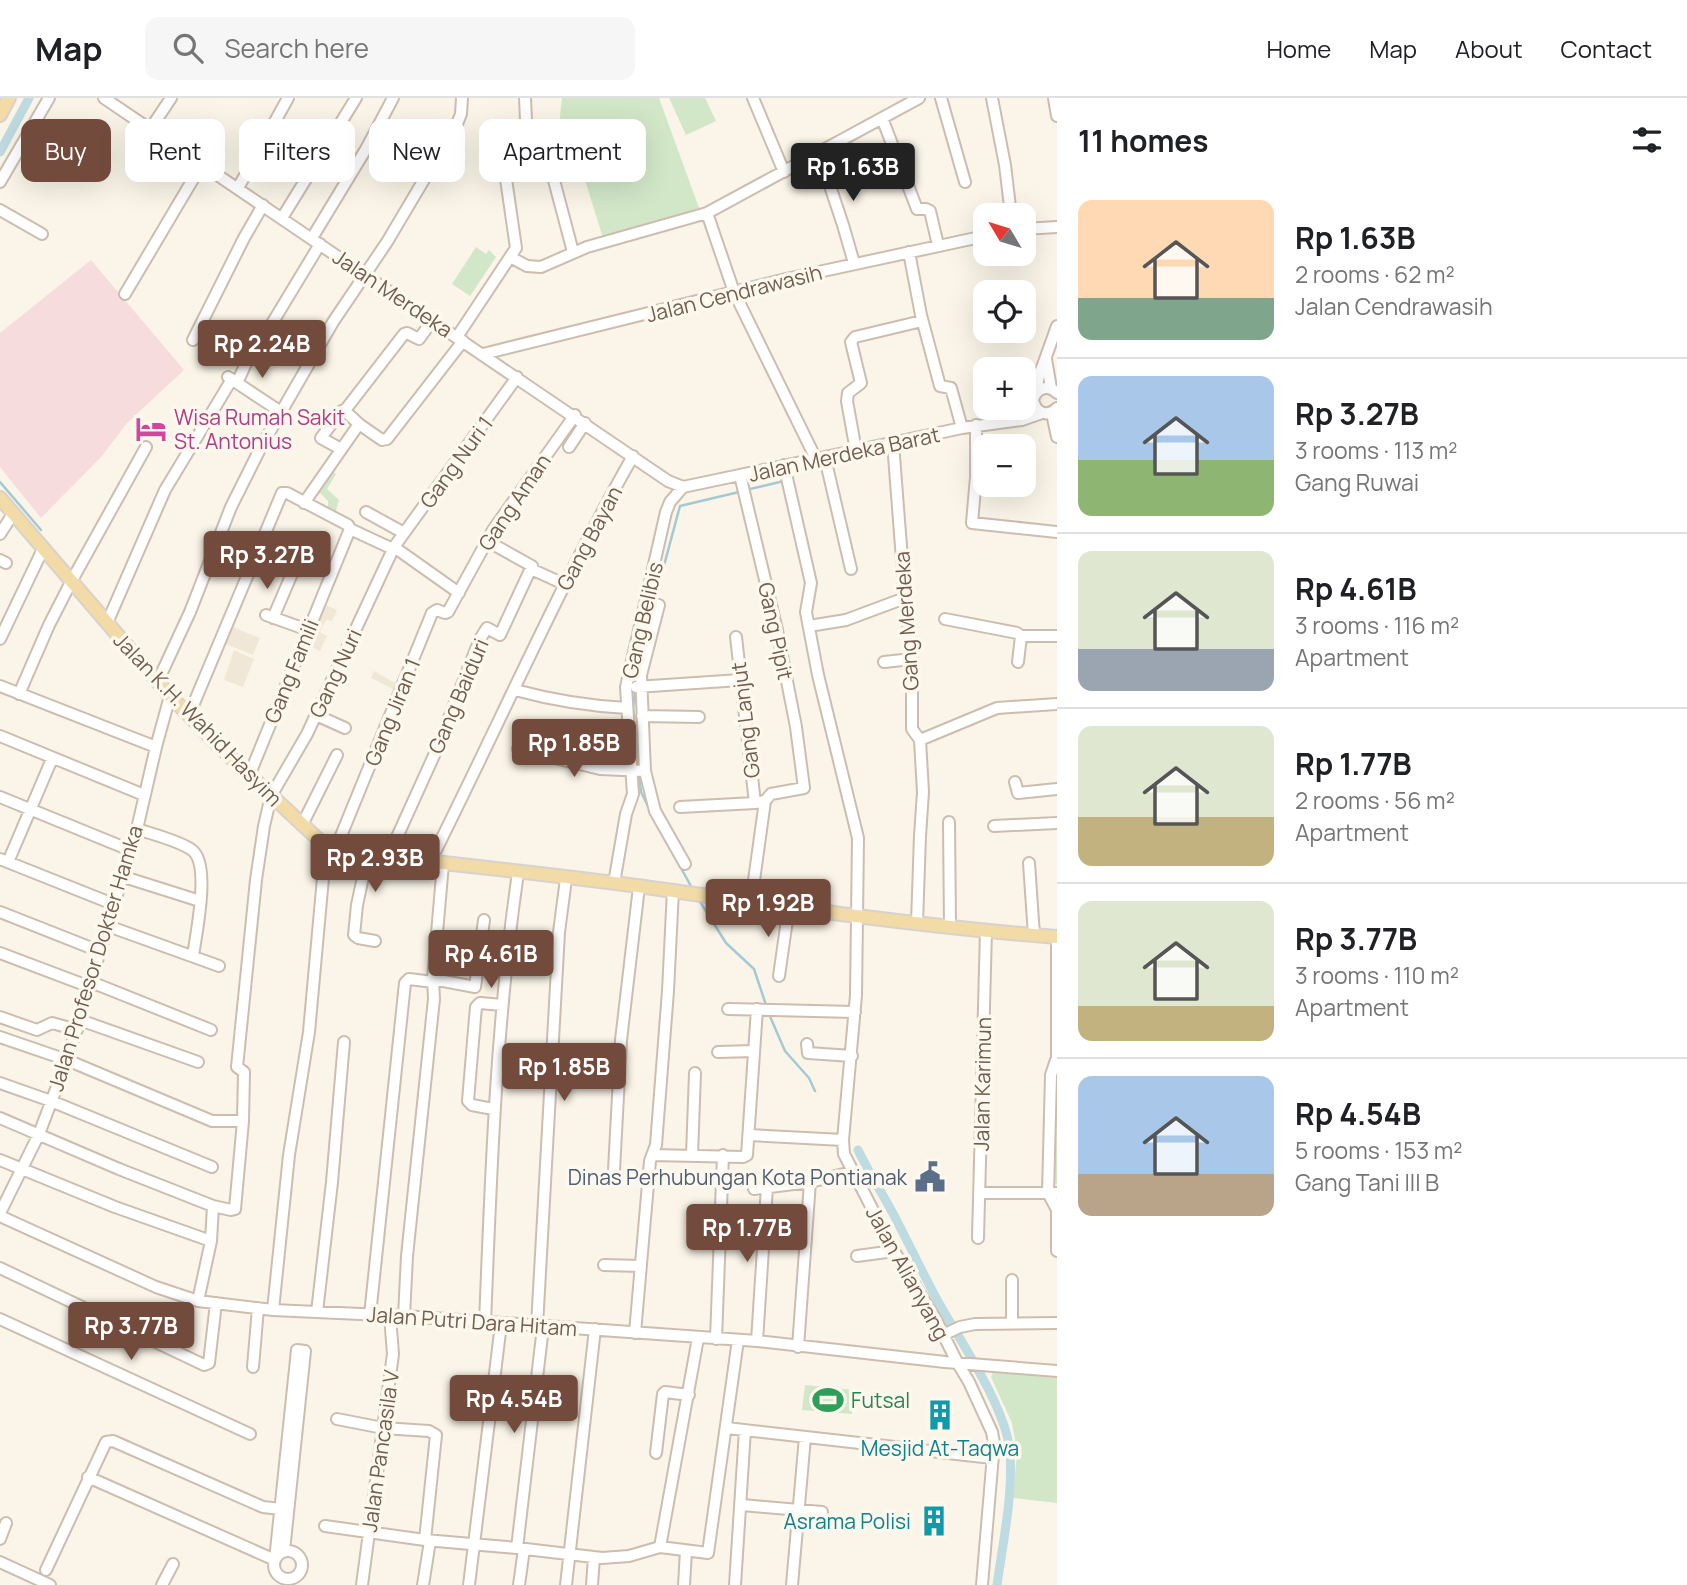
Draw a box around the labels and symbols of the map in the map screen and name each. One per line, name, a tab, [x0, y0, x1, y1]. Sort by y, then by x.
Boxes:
pin: Rp 1.63B	[781, 144, 925, 203]
north arrow	[973, 203, 1036, 266]
street label: Jalan Merdeka	[328, 243, 458, 343]
street label: Jalan Cendrawasih	[643, 258, 825, 328]
pin: Rp 2.24B	[190, 320, 334, 380]
place label: Wisa Rumah Sakit St. Antonius	[174, 403, 345, 455]
street label: Gang Nuri 1	[413, 410, 499, 514]
hotel icon: Wisa Rumah Sakit St. Antonius	[134, 412, 168, 446]
street label: Jalan Merdeka Barat	[746, 420, 942, 488]
street label: Gang Aman	[471, 448, 557, 556]
street label: Gang Bayan	[550, 481, 628, 595]
pin: Rp 3.27B	[195, 532, 339, 591]
street label: Gang Merdeka	[887, 550, 925, 692]
street label: Gang Belibis	[615, 559, 669, 681]
street label: Gang Pipit	[752, 580, 800, 682]
street label: Gang Famili	[257, 615, 325, 727]
street label: Gang Nuri	[302, 624, 368, 722]
street label: Jalan K.H. Wahid Hasyim	[108, 626, 288, 812]
street label: Gang Baiduri	[421, 634, 495, 758]
street label: Gang Jiran 1	[358, 654, 426, 770]
street label: Gang Lanjut	[724, 660, 766, 780]
pin: Rp 1.85B	[502, 720, 646, 779]
street label: Jalan Profesor Dokter Hamka	[41, 822, 149, 1094]
pin: Rp 2.93B	[303, 834, 447, 894]
pin: Rp 1.92B	[696, 880, 840, 939]
pin: Rp 4.61B	[419, 930, 563, 990]
street label: Jalan Karimun	[967, 1017, 997, 1151]
pin: Rp 1.85B	[492, 1044, 636, 1103]
public building icon: Dinas Perhubungan Kota Pontianak	[913, 1160, 947, 1194]
place label: Dinas Perhubungan Kota Pontianak	[568, 1163, 908, 1191]
street label: Jalan Alianyang	[860, 1201, 956, 1345]
pin: Rp 1.77B	[675, 1204, 819, 1264]
street label: Jalan Putri Dara Hitam	[366, 1300, 578, 1342]
pin: Rp 3.77B	[59, 1302, 203, 1362]
street label: Jalan Pancasila V	[355, 1368, 405, 1534]
pin: Rp 4.54B	[442, 1376, 586, 1435]
sports icon: Futsal	[811, 1383, 845, 1417]
place label: Futsal	[851, 1386, 910, 1414]
building icon: Mesjid At-Taqwa	[923, 1398, 957, 1432]
place label: Mesjid At-Taqwa	[861, 1434, 1019, 1462]
building icon: Asrama Polisi	[917, 1504, 951, 1538]
place label: Asrama Polisi	[783, 1507, 911, 1535]

